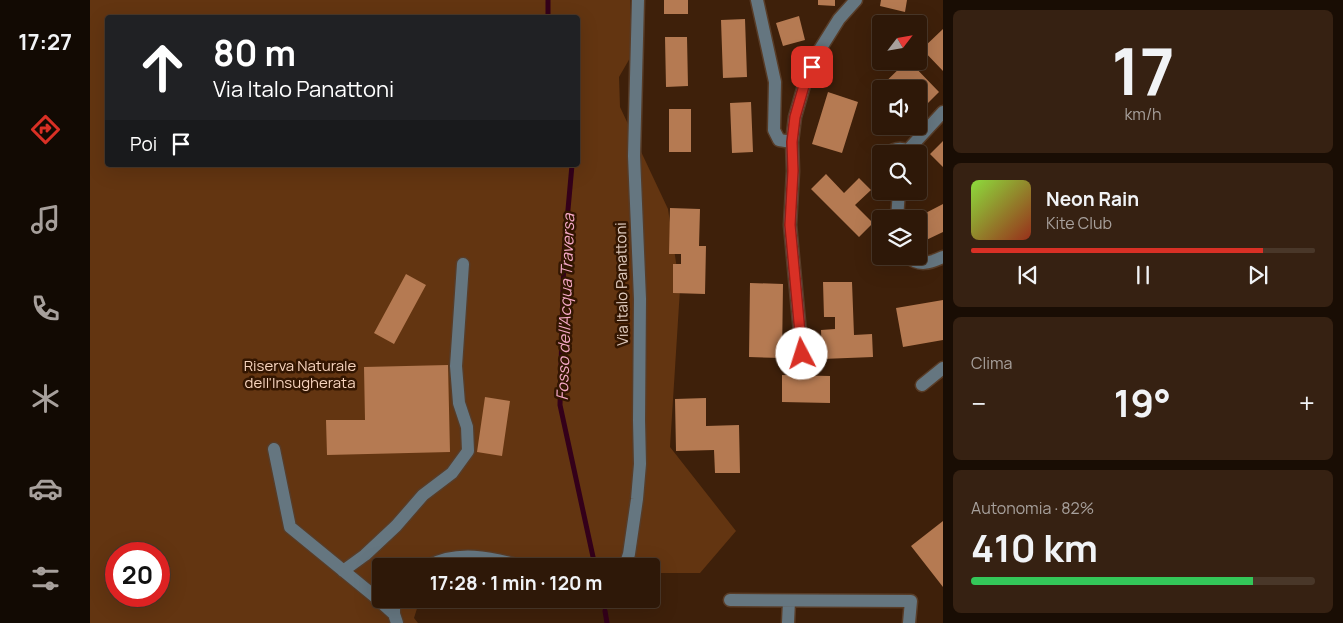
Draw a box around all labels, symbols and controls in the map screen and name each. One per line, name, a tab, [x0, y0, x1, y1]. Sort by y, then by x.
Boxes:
north arrow	[872, 15, 928, 70]
map controls	[872, 15, 927, 265]
text: 17	[1111, 26, 1175, 115]
text: 17:27	[18, 27, 72, 57]
text: 80 m	[213, 29, 296, 77]
icon: ahead	[130, 35, 195, 100]
pin	[791, 46, 833, 88]
icon: arrive	[798, 53, 826, 81]
text: Via Italo Panattoni	[213, 74, 394, 104]
button: sound	[872, 80, 927, 135]
text: km/h	[1124, 103, 1162, 125]
icon: directions	[28, 112, 63, 147]
icon: arrive	[167, 130, 195, 158]
text: Poi	[130, 131, 157, 157]
button: search	[872, 145, 927, 200]
text: Neon Rain	[1046, 186, 1139, 212]
icon: music	[28, 202, 63, 237]
button: layers	[872, 210, 927, 265]
water label: Fosso dell'Acqua Traversa	[551, 212, 579, 401]
text: Kite Club	[1046, 212, 1112, 234]
street label: Via Italo Panattoni	[610, 222, 633, 346]
icon: previous	[1014, 261, 1042, 289]
icon: pause	[1129, 261, 1157, 289]
icon: next	[1244, 261, 1272, 289]
icon: phone	[28, 291, 63, 326]
position arrow	[775, 327, 827, 379]
text: Clima	[971, 352, 1012, 374]
park label: Riserva Naturale dell'Insugherata	[244, 355, 357, 393]
text: 19°	[1114, 376, 1171, 428]
icon: climate	[28, 381, 63, 416]
text: −	[971, 384, 986, 422]
text: +	[1299, 384, 1315, 422]
icon: car	[28, 471, 63, 506]
text: Autonomia · 82%	[971, 497, 1094, 519]
text: 410 km	[971, 521, 1098, 573]
speed limit sign: 20	[105, 542, 170, 607]
icon: filters	[28, 561, 63, 596]
text: 17:28 · 1 min · 120 m	[430, 570, 602, 596]

